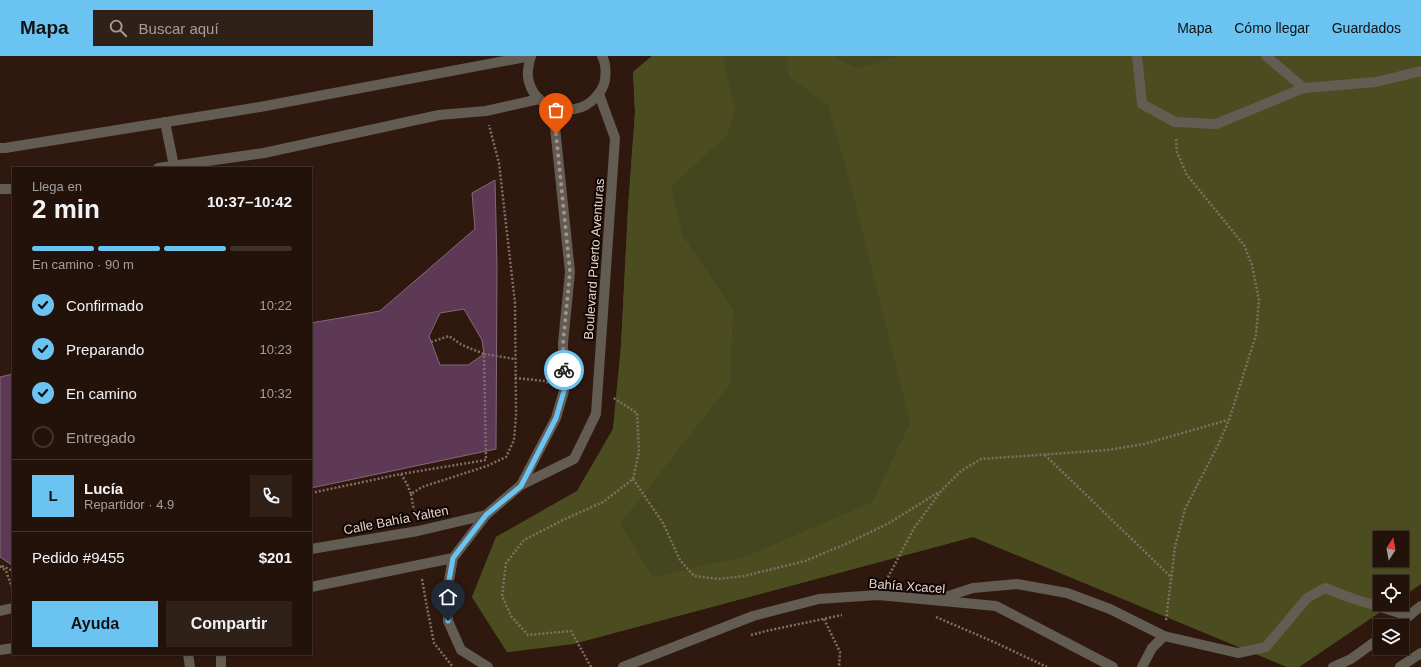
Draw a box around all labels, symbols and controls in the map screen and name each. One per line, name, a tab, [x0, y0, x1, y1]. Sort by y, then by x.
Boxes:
search box	[93, 10, 373, 46]
text: Mapa	[20, 17, 69, 38]
icon: search	[107, 17, 129, 39]
text: Buscar aquí	[139, 20, 219, 37]
text: Mapa	[1177, 20, 1212, 36]
text: Cómo llegar	[1234, 20, 1310, 36]
text: Guardados	[1332, 20, 1401, 36]
pin	[539, 93, 573, 134]
icon: bag	[545, 99, 567, 121]
street label: Boulevard Puerto Aventuras	[581, 177, 607, 340]
text: Llega en	[32, 179, 82, 194]
text: 10:37–10:42	[207, 193, 292, 210]
text: 2 min	[32, 194, 100, 224]
text: En camino · 90 m	[32, 257, 134, 272]
icon: check	[32, 294, 54, 316]
text: Confirmado	[66, 297, 144, 314]
text: 10:22	[259, 298, 292, 313]
icon: check	[32, 338, 54, 360]
text: Preparando	[66, 341, 144, 358]
text: 10:23	[259, 342, 292, 357]
courier	[544, 350, 584, 390]
icon: bike	[553, 359, 575, 381]
icon: check	[32, 382, 54, 404]
text: En camino	[66, 385, 137, 402]
text: 10:32	[259, 386, 292, 401]
text: Entregado	[66, 429, 135, 446]
button: phone	[250, 475, 292, 517]
text: Lucía	[84, 480, 123, 497]
text: L	[48, 487, 58, 504]
text: Repartidor · 4.9	[84, 497, 174, 512]
street label: Calle Bahía Yalten	[342, 502, 450, 538]
north arrow	[1373, 531, 1409, 567]
map controls	[1373, 531, 1409, 655]
text: Pedido #9455	[32, 549, 125, 566]
text: $201	[259, 549, 292, 566]
button: locate	[1373, 575, 1409, 611]
street label: Bahía Xcacel	[868, 576, 946, 596]
pin	[431, 580, 465, 621]
icon: home	[437, 586, 459, 608]
button: Ayuda	[32, 601, 158, 647]
button: Compartir	[166, 601, 292, 647]
button: layers	[1373, 619, 1409, 655]

